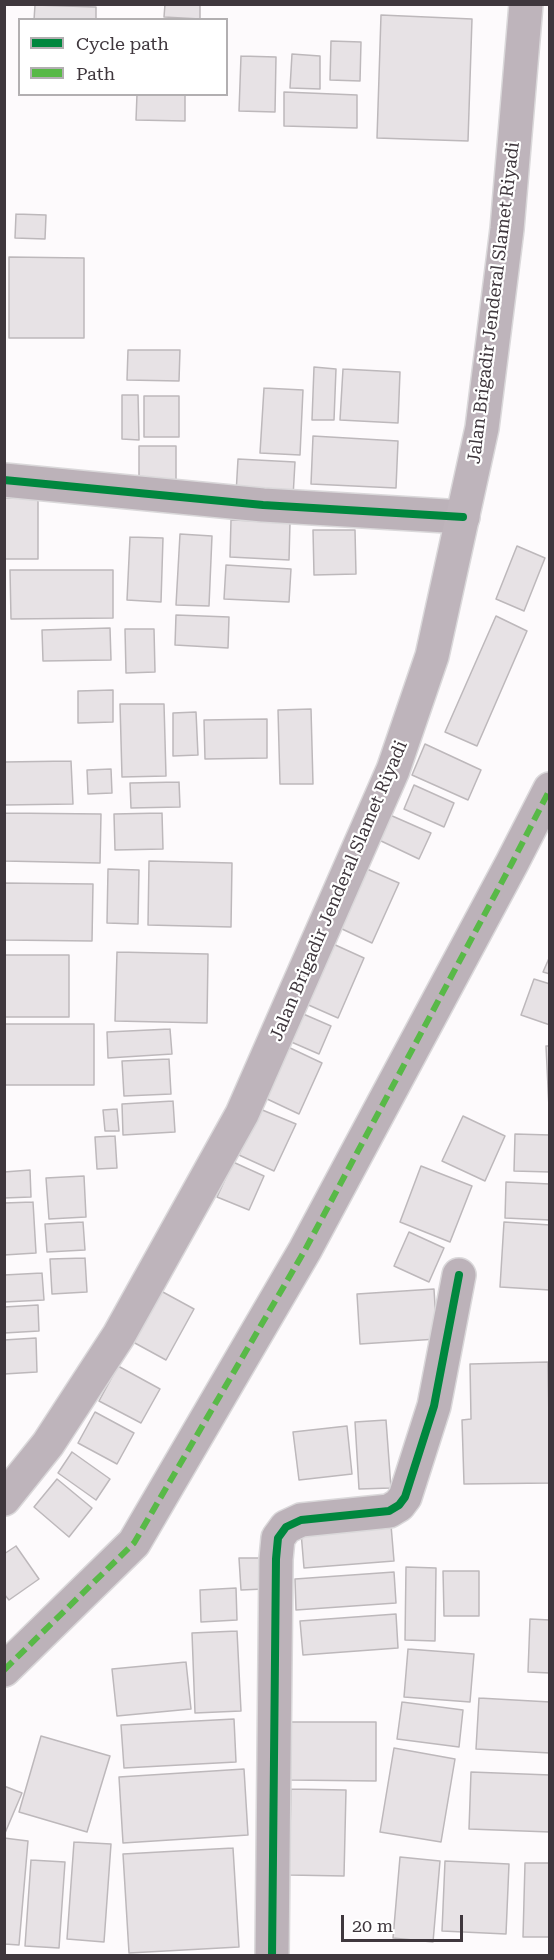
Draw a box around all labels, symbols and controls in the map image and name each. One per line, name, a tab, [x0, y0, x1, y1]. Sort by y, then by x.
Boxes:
legend	[18, 18, 228, 96]
text: Cycle path	[76, 33, 169, 54]
text: Path	[76, 63, 115, 84]
street label: Jalan Brigadir Jenderal Slamet Riyadi	[464, 141, 524, 465]
street label: Jalan Brigadir Jenderal Slamet Riyadi	[266, 738, 412, 1044]
scale bar	[344, 1903, 466, 1941]
text: 20 m	[352, 1915, 393, 1936]

